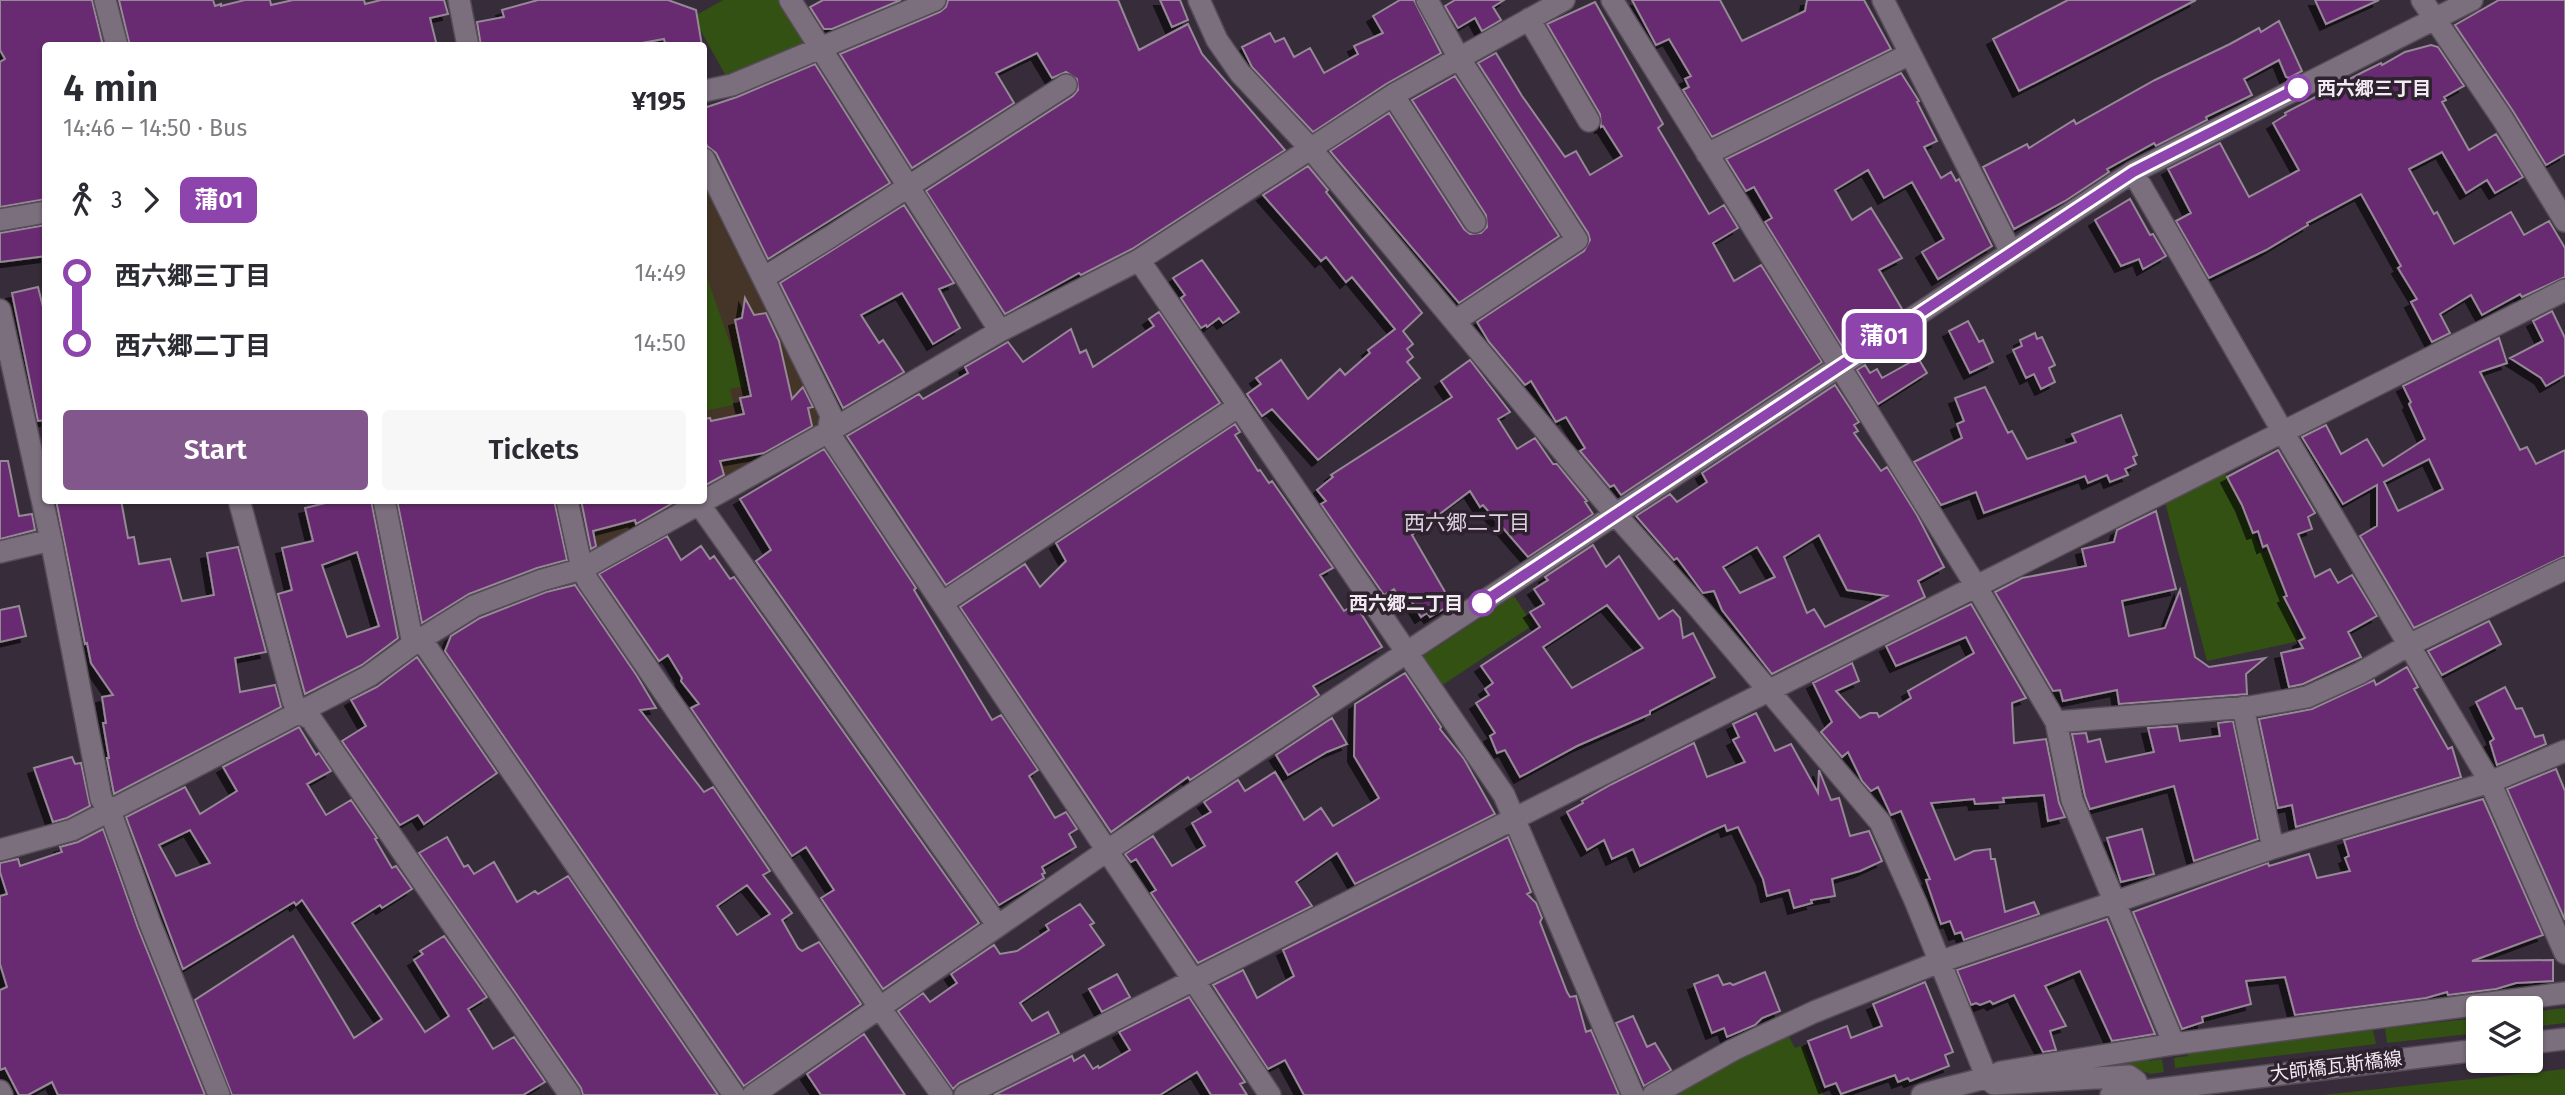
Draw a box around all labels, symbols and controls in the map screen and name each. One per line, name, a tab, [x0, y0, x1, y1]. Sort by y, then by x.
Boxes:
text: 4 min	[63, 65, 158, 111]
marker: 西六郷三丁目	[2285, 75, 2311, 101]
place label: 西六郷三丁目	[2317, 77, 2431, 100]
text: ¥195	[631, 86, 686, 117]
text: 14:46 – 14:50 · Bus	[63, 114, 247, 142]
icon: walk	[63, 181, 101, 219]
icon: forward	[132, 181, 170, 219]
text: 3	[111, 186, 122, 214]
text: 蒲01	[194, 186, 243, 214]
text: 14:49	[635, 259, 686, 287]
text: 西六郷三丁目	[115, 261, 271, 292]
line badge: 蒲01	[1844, 313, 1924, 359]
text: 蒲01	[1860, 322, 1908, 350]
text: 14:50	[634, 329, 686, 357]
text: 西六郷二丁目	[115, 331, 271, 362]
button: Start	[63, 410, 368, 490]
button: Tickets	[382, 410, 686, 490]
district label: 西六郷二丁目	[1404, 510, 1530, 536]
marker: 西六郷二丁目	[1469, 590, 1495, 616]
place label: 西六郷二丁目	[1349, 592, 1463, 615]
map controls	[2466, 996, 2543, 1073]
button: layers	[2466, 996, 2543, 1073]
street label: 大師橋瓦斯橋線	[2269, 1046, 2403, 1086]

